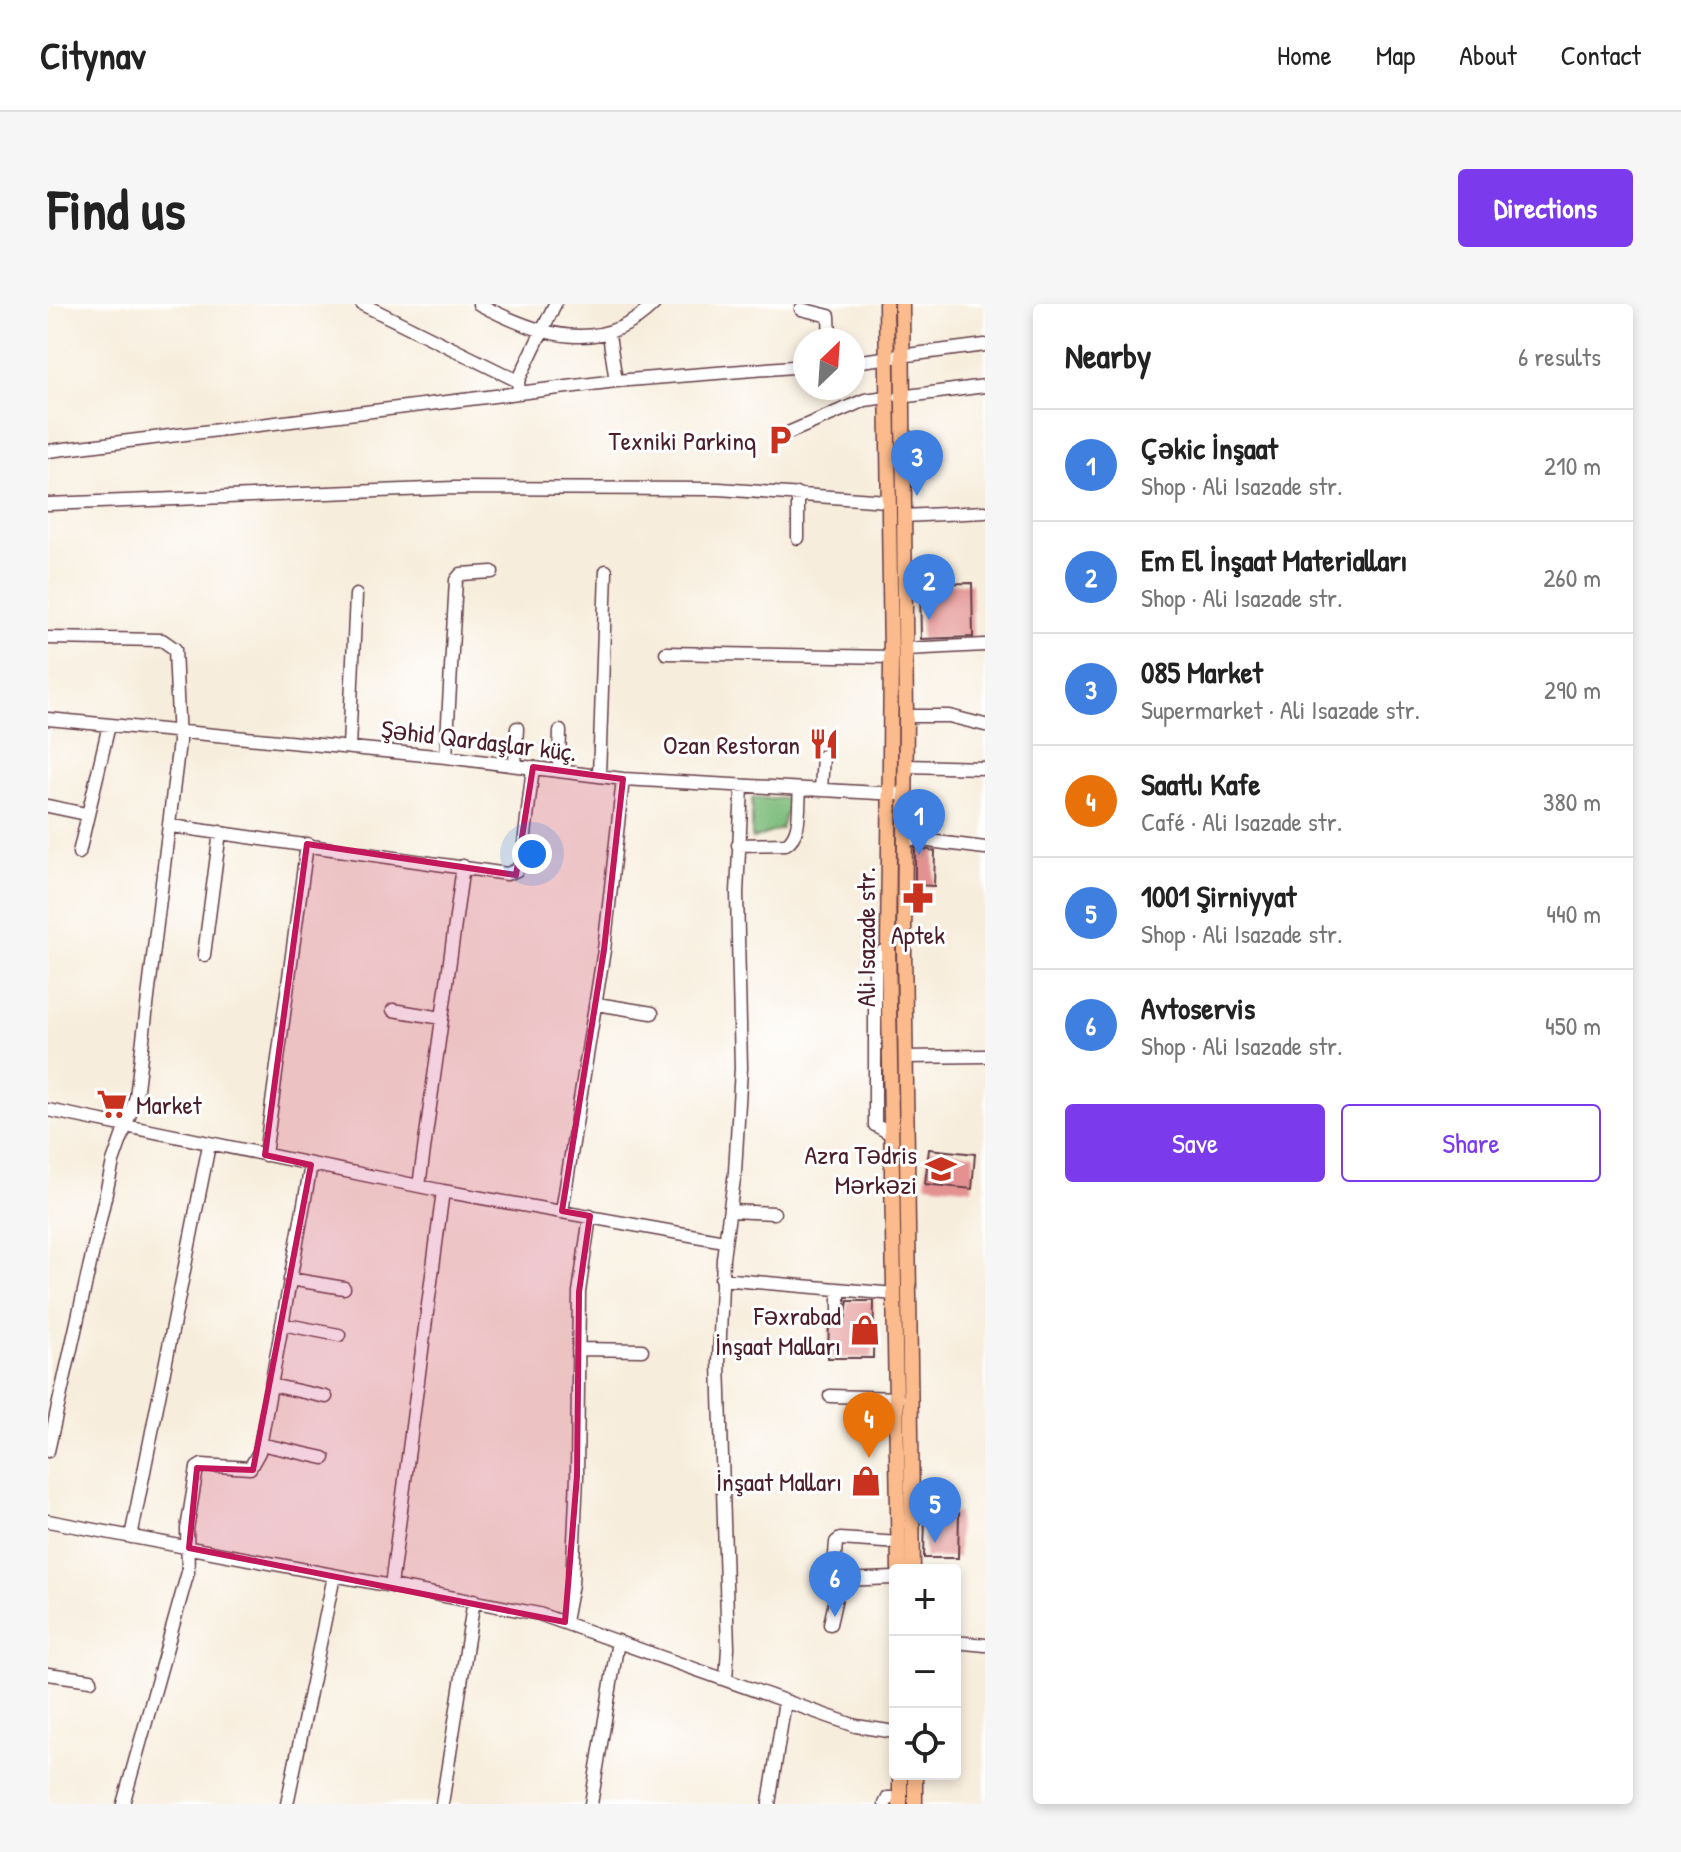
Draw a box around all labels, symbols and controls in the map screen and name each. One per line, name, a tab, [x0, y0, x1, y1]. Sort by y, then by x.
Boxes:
text: Citynav	[40, 29, 146, 81]
text: Home	[1277, 36, 1332, 74]
text: Map	[1376, 36, 1415, 74]
text: About	[1459, 36, 1517, 74]
text: Contact	[1561, 36, 1641, 74]
button: Directions	[1458, 169, 1633, 247]
text: Find us	[48, 171, 186, 246]
north arrow	[793, 328, 865, 400]
text: Nearby	[1065, 333, 1151, 379]
text: 6 results	[1518, 339, 1601, 374]
place label: Texniki Parkinq	[609, 423, 756, 458]
parking icon: Texniki Parkinq	[763, 423, 797, 457]
text: Çəkic İnşaat	[1141, 428, 1278, 468]
pin: 3	[891, 430, 943, 496]
text: 1	[1086, 448, 1096, 483]
text: 210 m	[1544, 448, 1601, 483]
text: Shop · Ali Isazade str.	[1141, 468, 1343, 503]
text: Em El İnşaat Materialları	[1141, 540, 1407, 580]
pin: 2	[903, 554, 955, 620]
text: 2	[1085, 560, 1097, 595]
text: 260 m	[1543, 560, 1601, 595]
text: Shop · Ali Isazade str.	[1141, 580, 1343, 615]
text: 085 Market	[1141, 652, 1263, 692]
text: 3	[1085, 672, 1097, 707]
text: 290 m	[1544, 672, 1601, 707]
text: Supermarket · Ali Isazade str.	[1141, 692, 1420, 727]
street label: Şəhid Qardaşlar küç.	[379, 711, 579, 769]
place label: Ozan Restoran	[663, 727, 800, 762]
restaurant icon: Ozan Restoran	[807, 727, 841, 761]
text: Saatlı Kafe	[1141, 764, 1260, 804]
text: 4	[1086, 784, 1096, 819]
text: 380 m	[1543, 784, 1601, 819]
pin: 1	[893, 789, 945, 855]
text: Café · Ali Isazade str.	[1141, 804, 1342, 839]
your location	[512, 834, 552, 874]
street label: Ali Isazade str.	[848, 867, 883, 1007]
text: 1001 Şirniyyat	[1141, 876, 1296, 916]
pharmacy icon: Aptek	[901, 881, 935, 915]
text: 5	[1086, 896, 1097, 931]
text: 440 m	[1546, 896, 1601, 931]
text: Shop · Ali Isazade str.	[1141, 916, 1343, 951]
place label: Aptek	[891, 917, 945, 952]
text: Avtoservis	[1141, 988, 1255, 1028]
text: 6	[1086, 1008, 1096, 1043]
text: 450 m	[1545, 1008, 1601, 1043]
text: Shop · Ali Isazade str.	[1141, 1028, 1343, 1063]
supermarket icon: Market	[95, 1087, 129, 1121]
place label: Market	[136, 1087, 203, 1122]
button: Save	[1065, 1104, 1325, 1182]
button: Share	[1341, 1104, 1601, 1182]
place label: Azra Tədris Mərkəzi	[804, 1137, 917, 1202]
school or university icon: Azra Tədris Mərkəzi	[924, 1152, 958, 1186]
place label: Fəxrabad İnşaat Malları	[715, 1298, 841, 1363]
shop icon: Fəxrabad İnşaat Malları	[848, 1313, 882, 1347]
pin: 4	[843, 1392, 895, 1458]
place label: İnşaat Malları	[716, 1464, 842, 1499]
shop icon: İnşaat Malları	[849, 1464, 883, 1498]
pin: 5	[909, 1477, 961, 1543]
pin: 6	[809, 1551, 861, 1617]
map controls	[889, 1564, 961, 1780]
button: +	[889, 1564, 961, 1636]
button: −	[889, 1636, 961, 1708]
button: locate	[889, 1708, 961, 1780]

